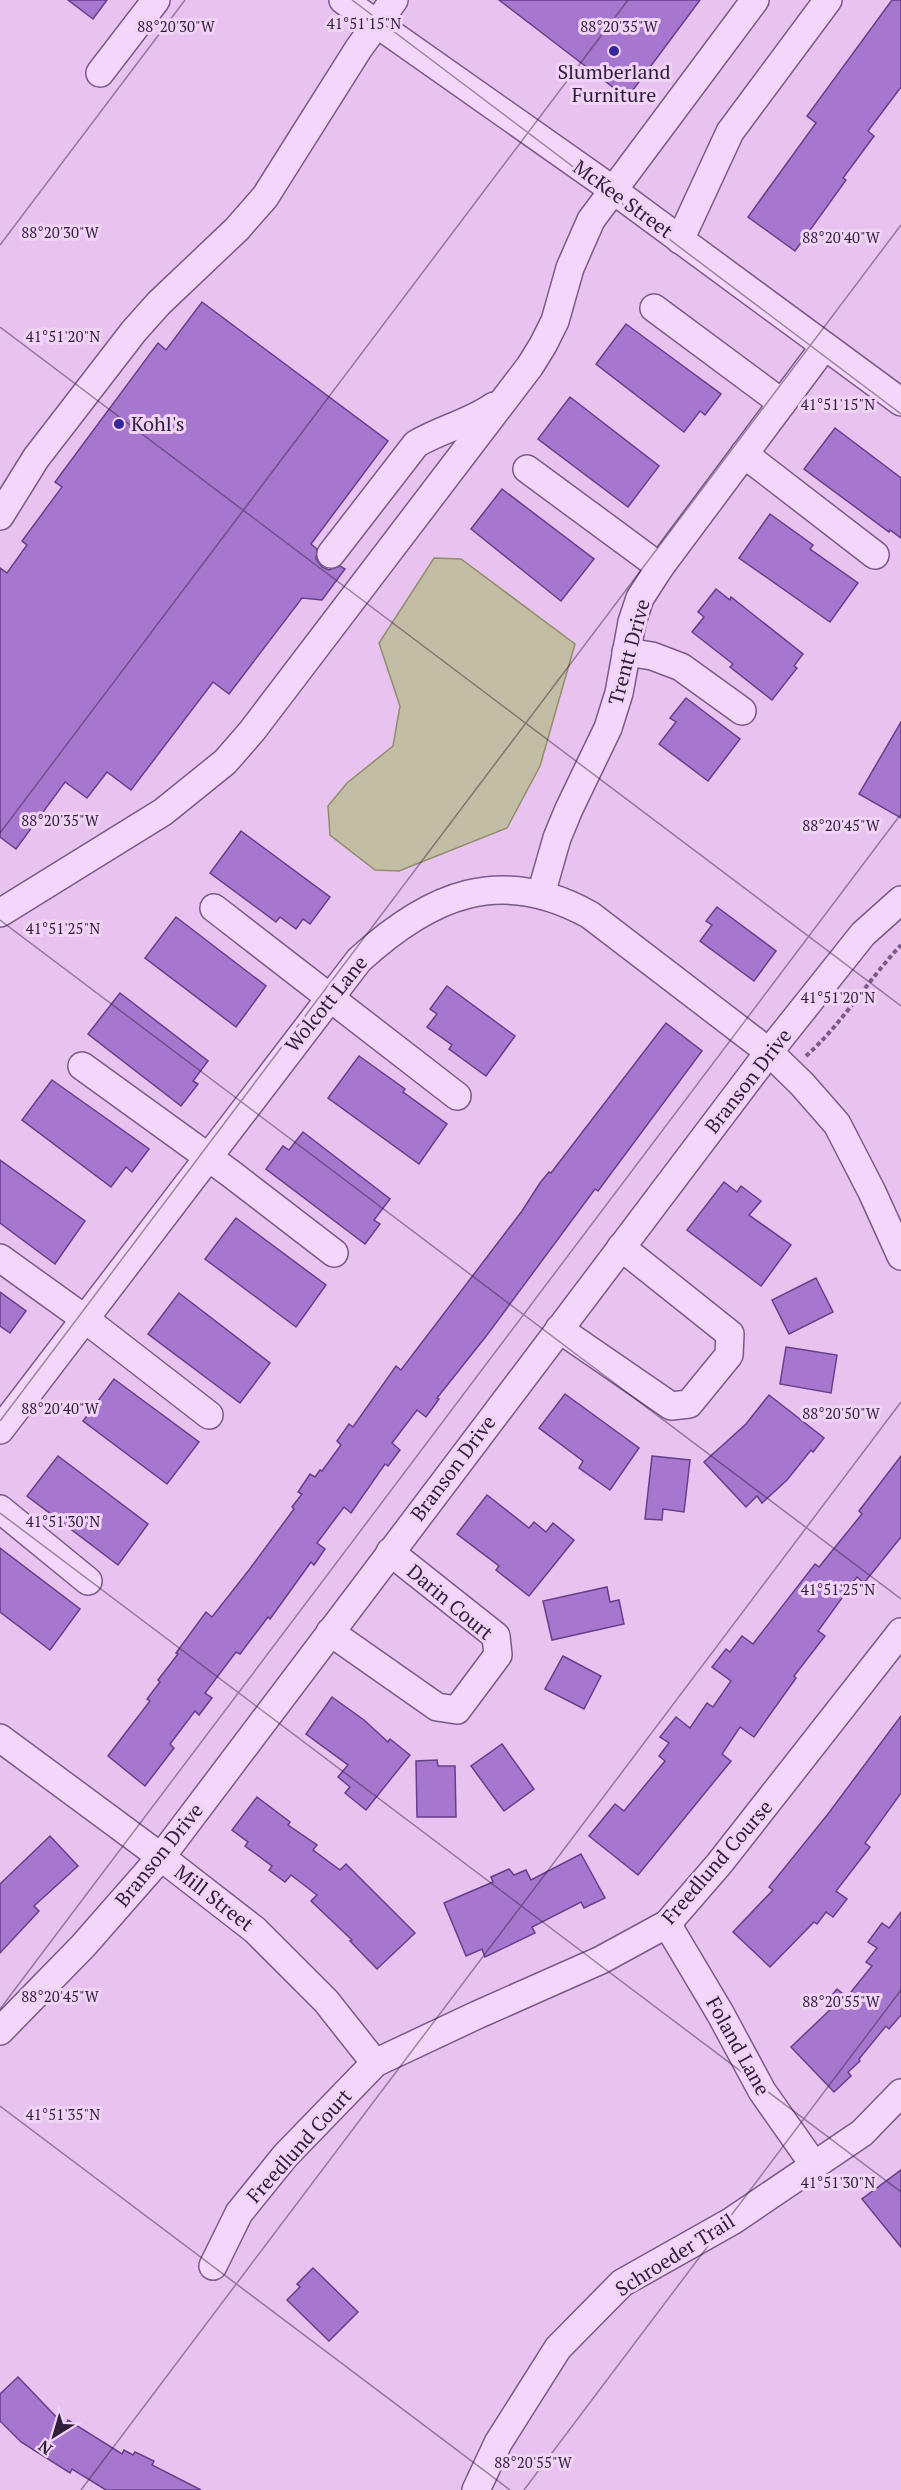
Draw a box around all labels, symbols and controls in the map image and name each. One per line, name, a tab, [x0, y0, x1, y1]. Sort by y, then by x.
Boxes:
text: 41°51'15"N	[327, 13, 401, 33]
text: 88°20'30"W	[137, 16, 216, 36]
text: 88°20'35"W	[580, 16, 659, 36]
marker: Slumberland Furniture	[607, 44, 621, 58]
place label: Slumberland Furniture	[557, 58, 671, 108]
street label: McKee Street	[568, 153, 679, 244]
text: 88°20'30"W	[21, 222, 100, 242]
text: 88°20'40"W	[802, 227, 881, 247]
text: 41°51'20"N	[26, 326, 100, 346]
text: 41°51'15"N	[801, 394, 875, 414]
place label: Kohl's	[131, 410, 184, 437]
marker: Kohl's	[112, 417, 126, 431]
street label: Trentt Drive	[601, 596, 656, 708]
text: 88°20'35"W	[21, 810, 100, 830]
text: 88°20'45"W	[802, 815, 881, 835]
text: 41°51'25"N	[26, 918, 100, 938]
street label: Wolcott Lane	[278, 950, 373, 1058]
text: 41°51'20"N	[801, 987, 875, 1007]
street label: Branson Drive	[698, 1023, 797, 1139]
text: 88°20'40"W	[21, 1398, 100, 1418]
text: 88°20'50"W	[802, 1403, 881, 1423]
street label: Branson Drive	[404, 1409, 501, 1526]
text: 41°51'30"N	[26, 1511, 100, 1531]
street label: Darin Court	[402, 1558, 500, 1646]
text: 41°51'25"N	[801, 1579, 875, 1599]
street label: Freedlund Course	[655, 1794, 778, 1930]
street label: Branson Drive	[108, 1797, 209, 1912]
street label: Mill Street	[169, 1858, 260, 1937]
text: 88°20'45"W	[21, 1986, 100, 2006]
text: 88°20'55"W	[802, 1991, 881, 2011]
street label: Foland Lane	[700, 1992, 777, 2100]
street label: Freedlund Court	[240, 2082, 358, 2209]
text: 41°51'35"N	[26, 2104, 100, 2124]
text: 41°51'30"N	[801, 2172, 875, 2192]
street label: Schroeder Trail	[610, 2207, 740, 2302]
north arrow	[24, 2406, 84, 2466]
text: N	[34, 2436, 56, 2460]
text: 88°20'55"W	[494, 2452, 573, 2472]

